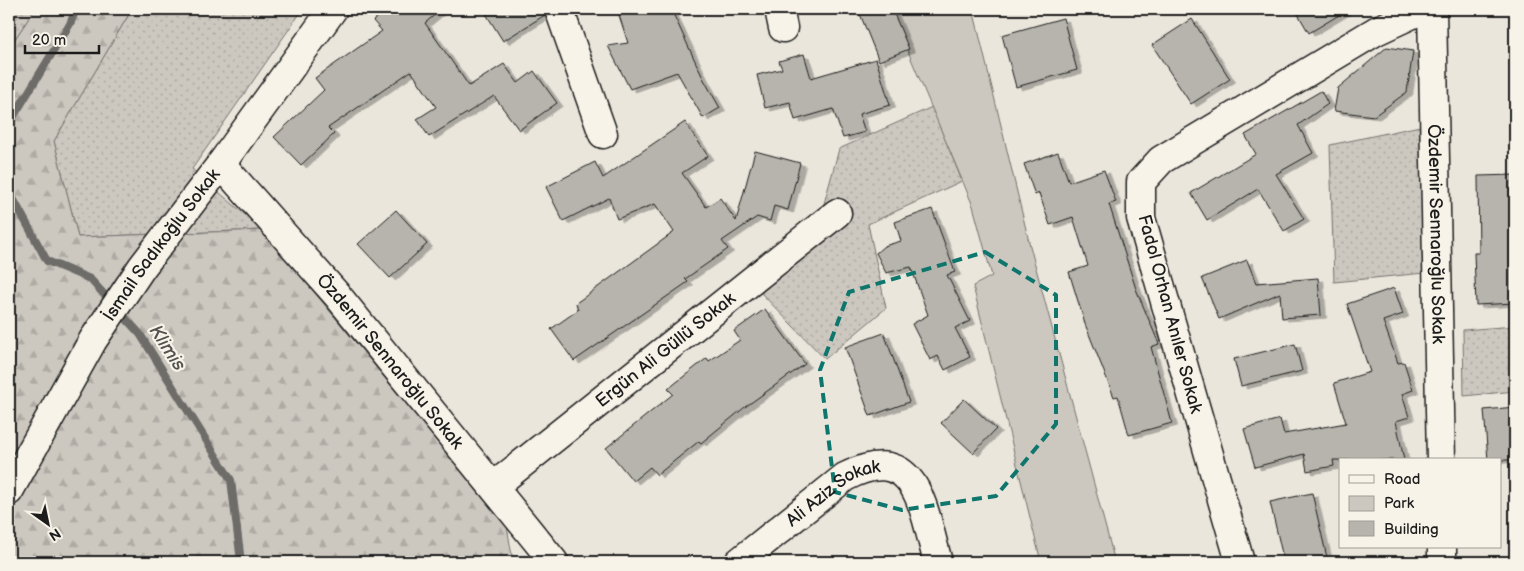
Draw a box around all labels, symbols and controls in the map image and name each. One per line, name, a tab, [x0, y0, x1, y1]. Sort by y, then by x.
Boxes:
scale bar	[25, 22, 99, 54]
text: 20 m	[32, 31, 66, 50]
street label: Özdemir Sennaroğlu Sokak	[1424, 124, 1449, 344]
street label: İsmail Sadıkoğlu Sokak	[98, 164, 224, 325]
street label: Fadol Orhan Anıler Sokak	[1133, 212, 1207, 416]
street label: Özdemir Sennaroğlu Sokak	[313, 269, 468, 453]
street label: Ergün Ali Güllü Sokak	[591, 288, 740, 412]
water label: Klimis	[144, 321, 191, 376]
street label: Ali Aziz Sokak	[782, 456, 882, 531]
legend	[1339, 458, 1502, 548]
text: Road	[1384, 470, 1420, 489]
text: Park	[1384, 494, 1415, 513]
north arrow	[22, 498, 72, 548]
text: Building	[1384, 520, 1439, 539]
text: N	[46, 524, 64, 544]

